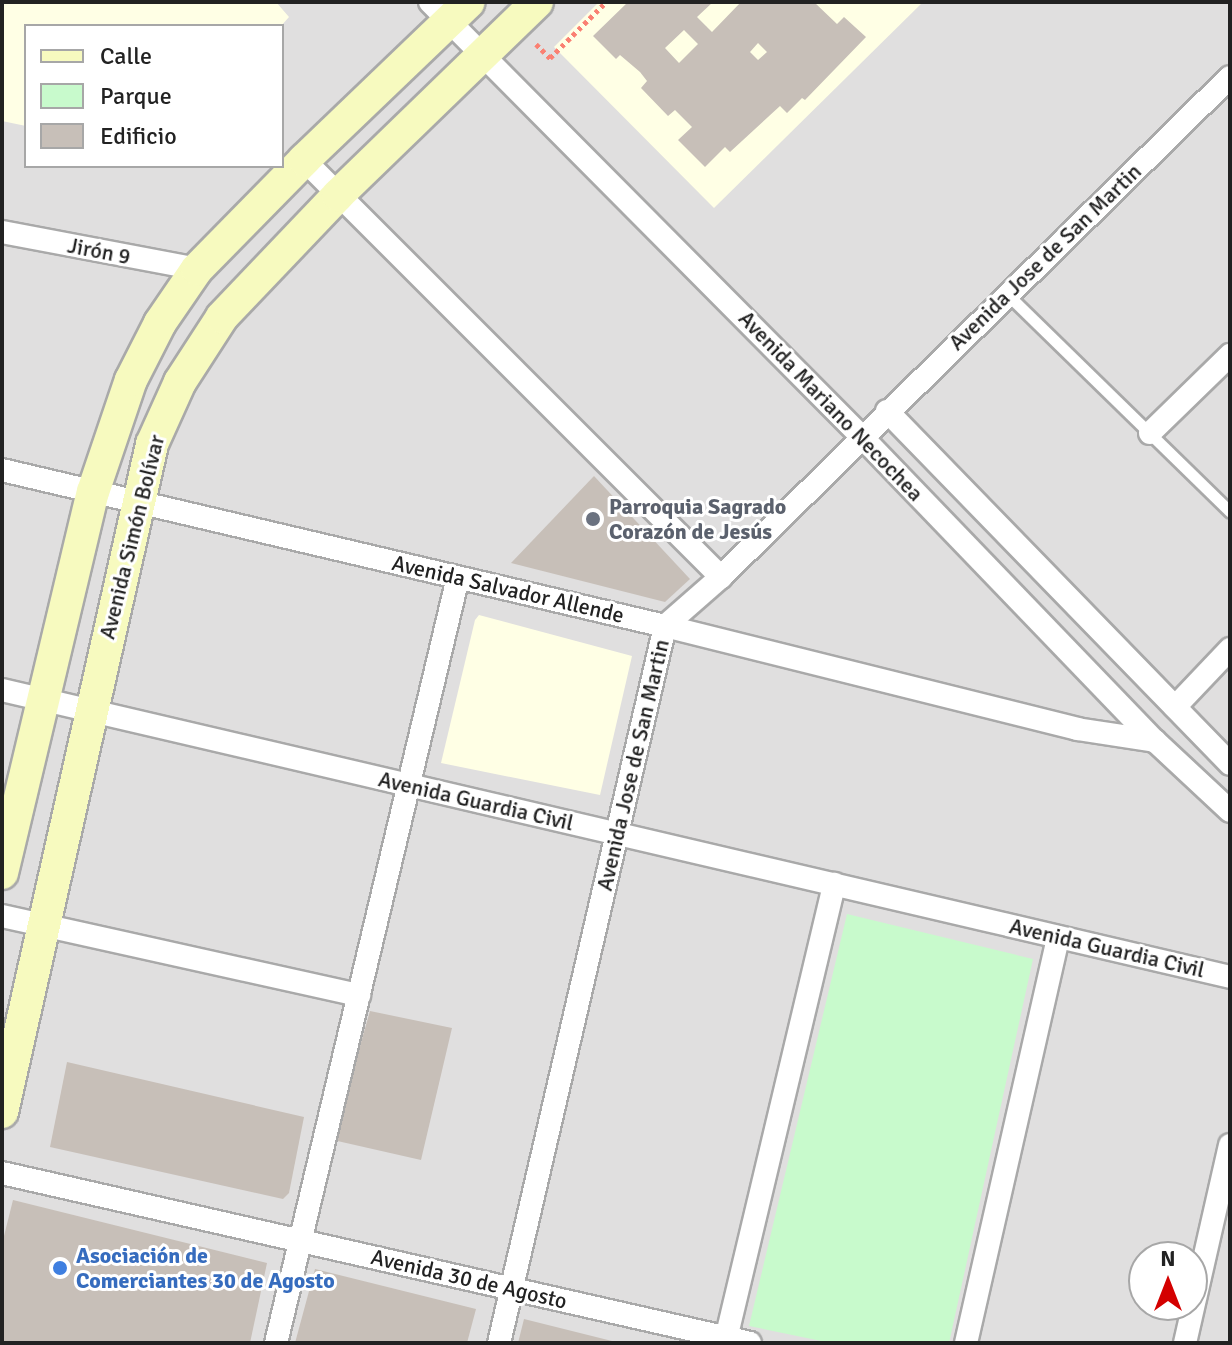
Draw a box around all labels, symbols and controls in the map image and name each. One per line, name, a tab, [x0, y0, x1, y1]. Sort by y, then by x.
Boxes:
legend	[24, 24, 284, 168]
text: Calle	[100, 41, 152, 71]
text: Parque	[100, 81, 172, 111]
text: Edificio	[100, 121, 177, 151]
street label: Avenida Jose de San Martin	[943, 158, 1147, 356]
street label: Jirón 9	[65, 232, 133, 270]
street label: Avenida Mariano Necochea	[733, 305, 929, 507]
street label: Avenida Simón Bolívar	[94, 432, 170, 642]
place label: Parroquia Sagrado Corazón de Jesús	[609, 493, 786, 544]
marker: Parroquia Sagrado Corazón de Jesús	[584, 510, 602, 528]
street label: Avenida Salvador Allende	[389, 549, 627, 629]
street label: Avenida Jose de San Martin	[591, 637, 675, 893]
street label: Avenida Guardia Civil	[376, 766, 576, 836]
street label: Avenida Guardia Civil	[1007, 913, 1207, 983]
north arrow	[1128, 1241, 1208, 1321]
place label: Asociación de Comerciantes 30 de Agosto	[76, 1242, 335, 1294]
street label: Avenida 30 de Agosto	[368, 1244, 570, 1314]
text: N	[1160, 1245, 1176, 1272]
marker: Asociación de Comerciantes 30 de Agosto	[51, 1259, 69, 1277]

